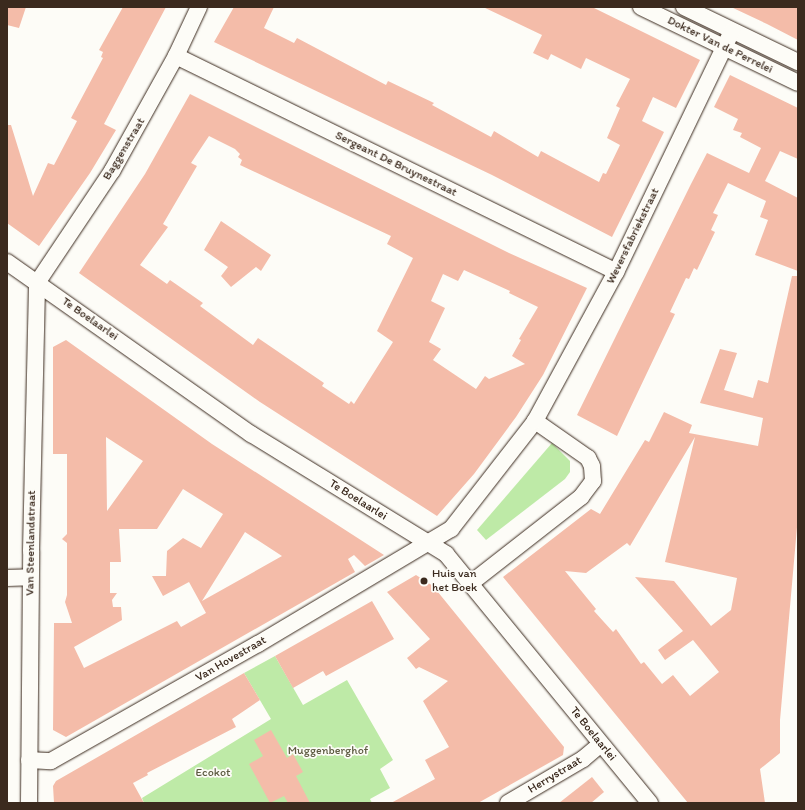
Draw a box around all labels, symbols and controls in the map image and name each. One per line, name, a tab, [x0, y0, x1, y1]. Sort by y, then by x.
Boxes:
street label: Dokter Van de Perrelei	[665, 13, 775, 77]
street label: Baggenstraat	[100, 115, 148, 183]
street label: Sergeant De Bruynestraat	[332, 128, 460, 200]
street label: Weversfabriekstraat	[603, 186, 663, 286]
street label: Te Boelaarlei	[59, 294, 121, 344]
street label: Te Boelaarlei	[326, 476, 390, 524]
street label: Van Steenlandstraat	[23, 490, 39, 596]
place label: Huis van het Boek	[432, 567, 477, 595]
marker: Huis van het Boek	[419, 576, 429, 586]
street label: Van Hovestraat	[193, 633, 269, 685]
street label: Te Boelaarlei	[567, 704, 619, 764]
park label: Muggenberghof	[288, 744, 368, 758]
street label: Herrystraat	[525, 753, 585, 797]
park label: Ecokot	[195, 766, 231, 780]

